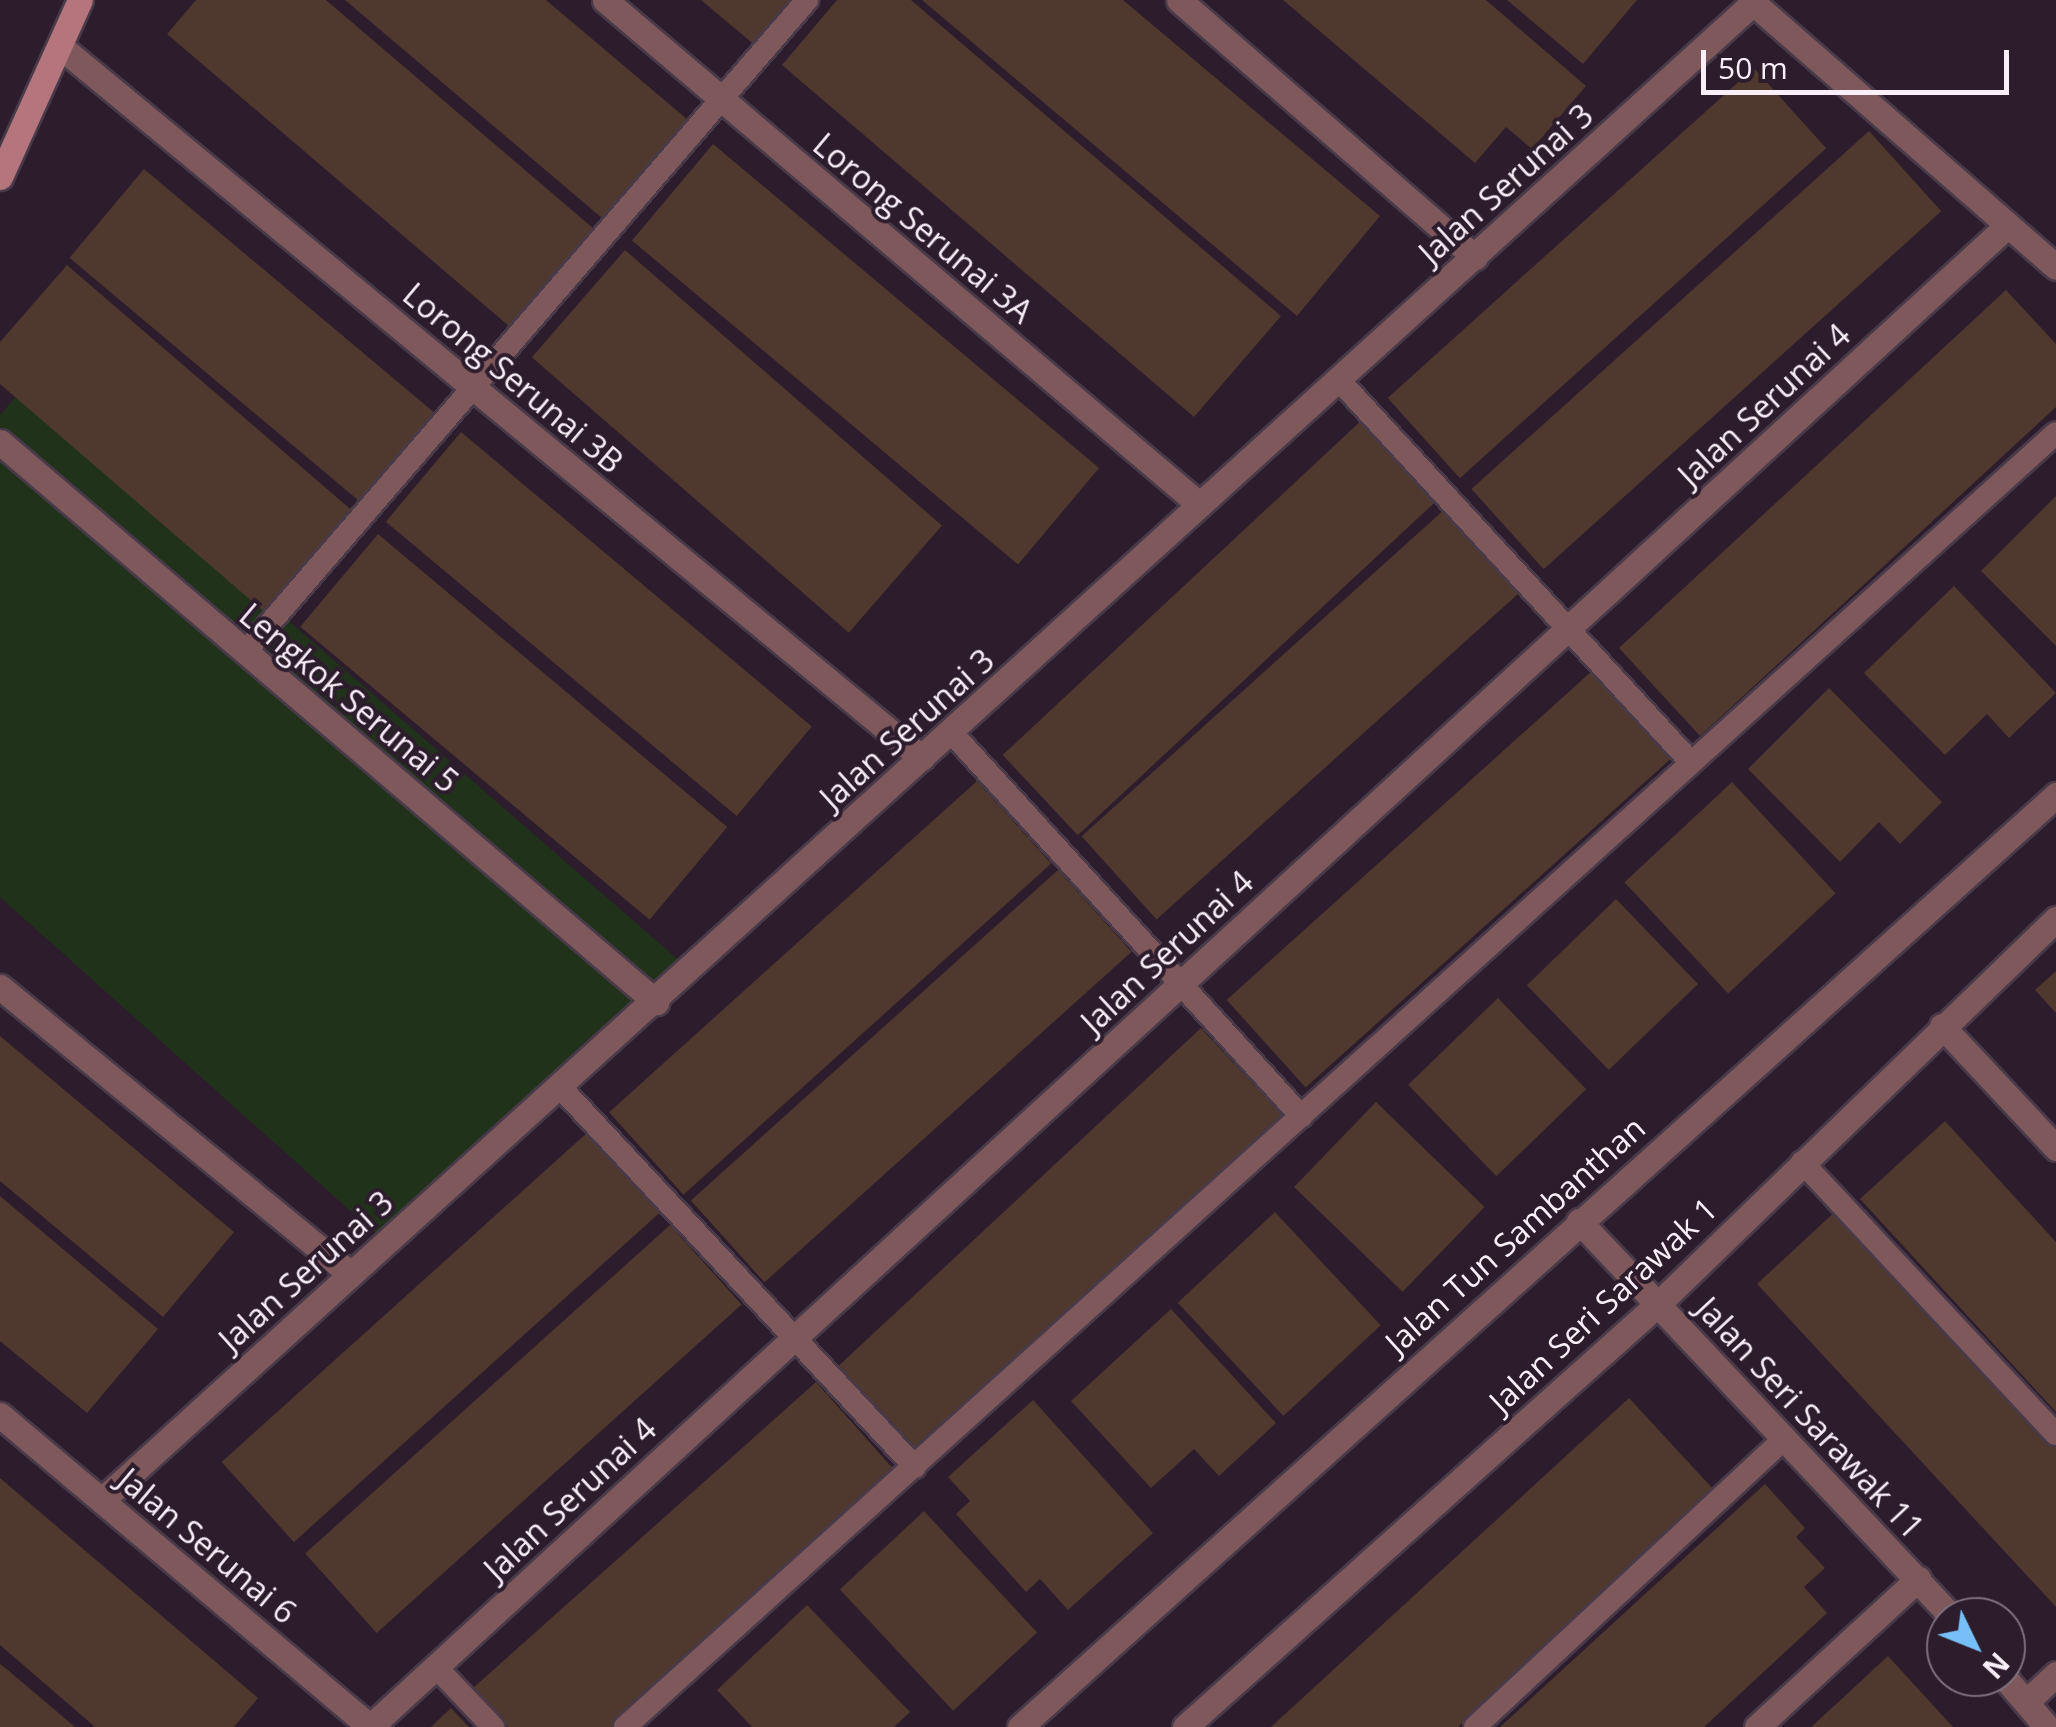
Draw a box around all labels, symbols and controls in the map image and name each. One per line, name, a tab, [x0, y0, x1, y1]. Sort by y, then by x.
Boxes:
scale bar	[1706, 30, 2014, 92]
text: 50 m	[1718, 47, 1788, 88]
street label: Jalan Serunai 3	[1411, 96, 1601, 272]
street label: Lorong Serunai 3A	[806, 125, 1040, 331]
street label: Lorong Serunai 3B	[395, 275, 631, 481]
street label: Jalan Serunai 4	[1670, 316, 1858, 494]
street label: Lengkok Serunai 5	[232, 595, 466, 801]
street label: Jalan Serunai 3	[812, 641, 1002, 817]
street label: Jalan Serunai 4	[1073, 863, 1261, 1041]
street label: Jalan Tun Sambanthan	[1377, 1108, 1653, 1362]
street label: Jalan Serunai 3	[211, 1183, 401, 1359]
street label: Jalan Seri Sarawak 1	[1481, 1190, 1725, 1420]
street label: Jalan Seri Sarawak 11	[1688, 1289, 1932, 1547]
street label: Jalan Serunai 4	[476, 1410, 664, 1588]
street label: Jalan Serunai 6	[110, 1460, 304, 1632]
north arrow	[1926, 1597, 2026, 1697]
text: N	[1975, 1645, 2018, 1687]

